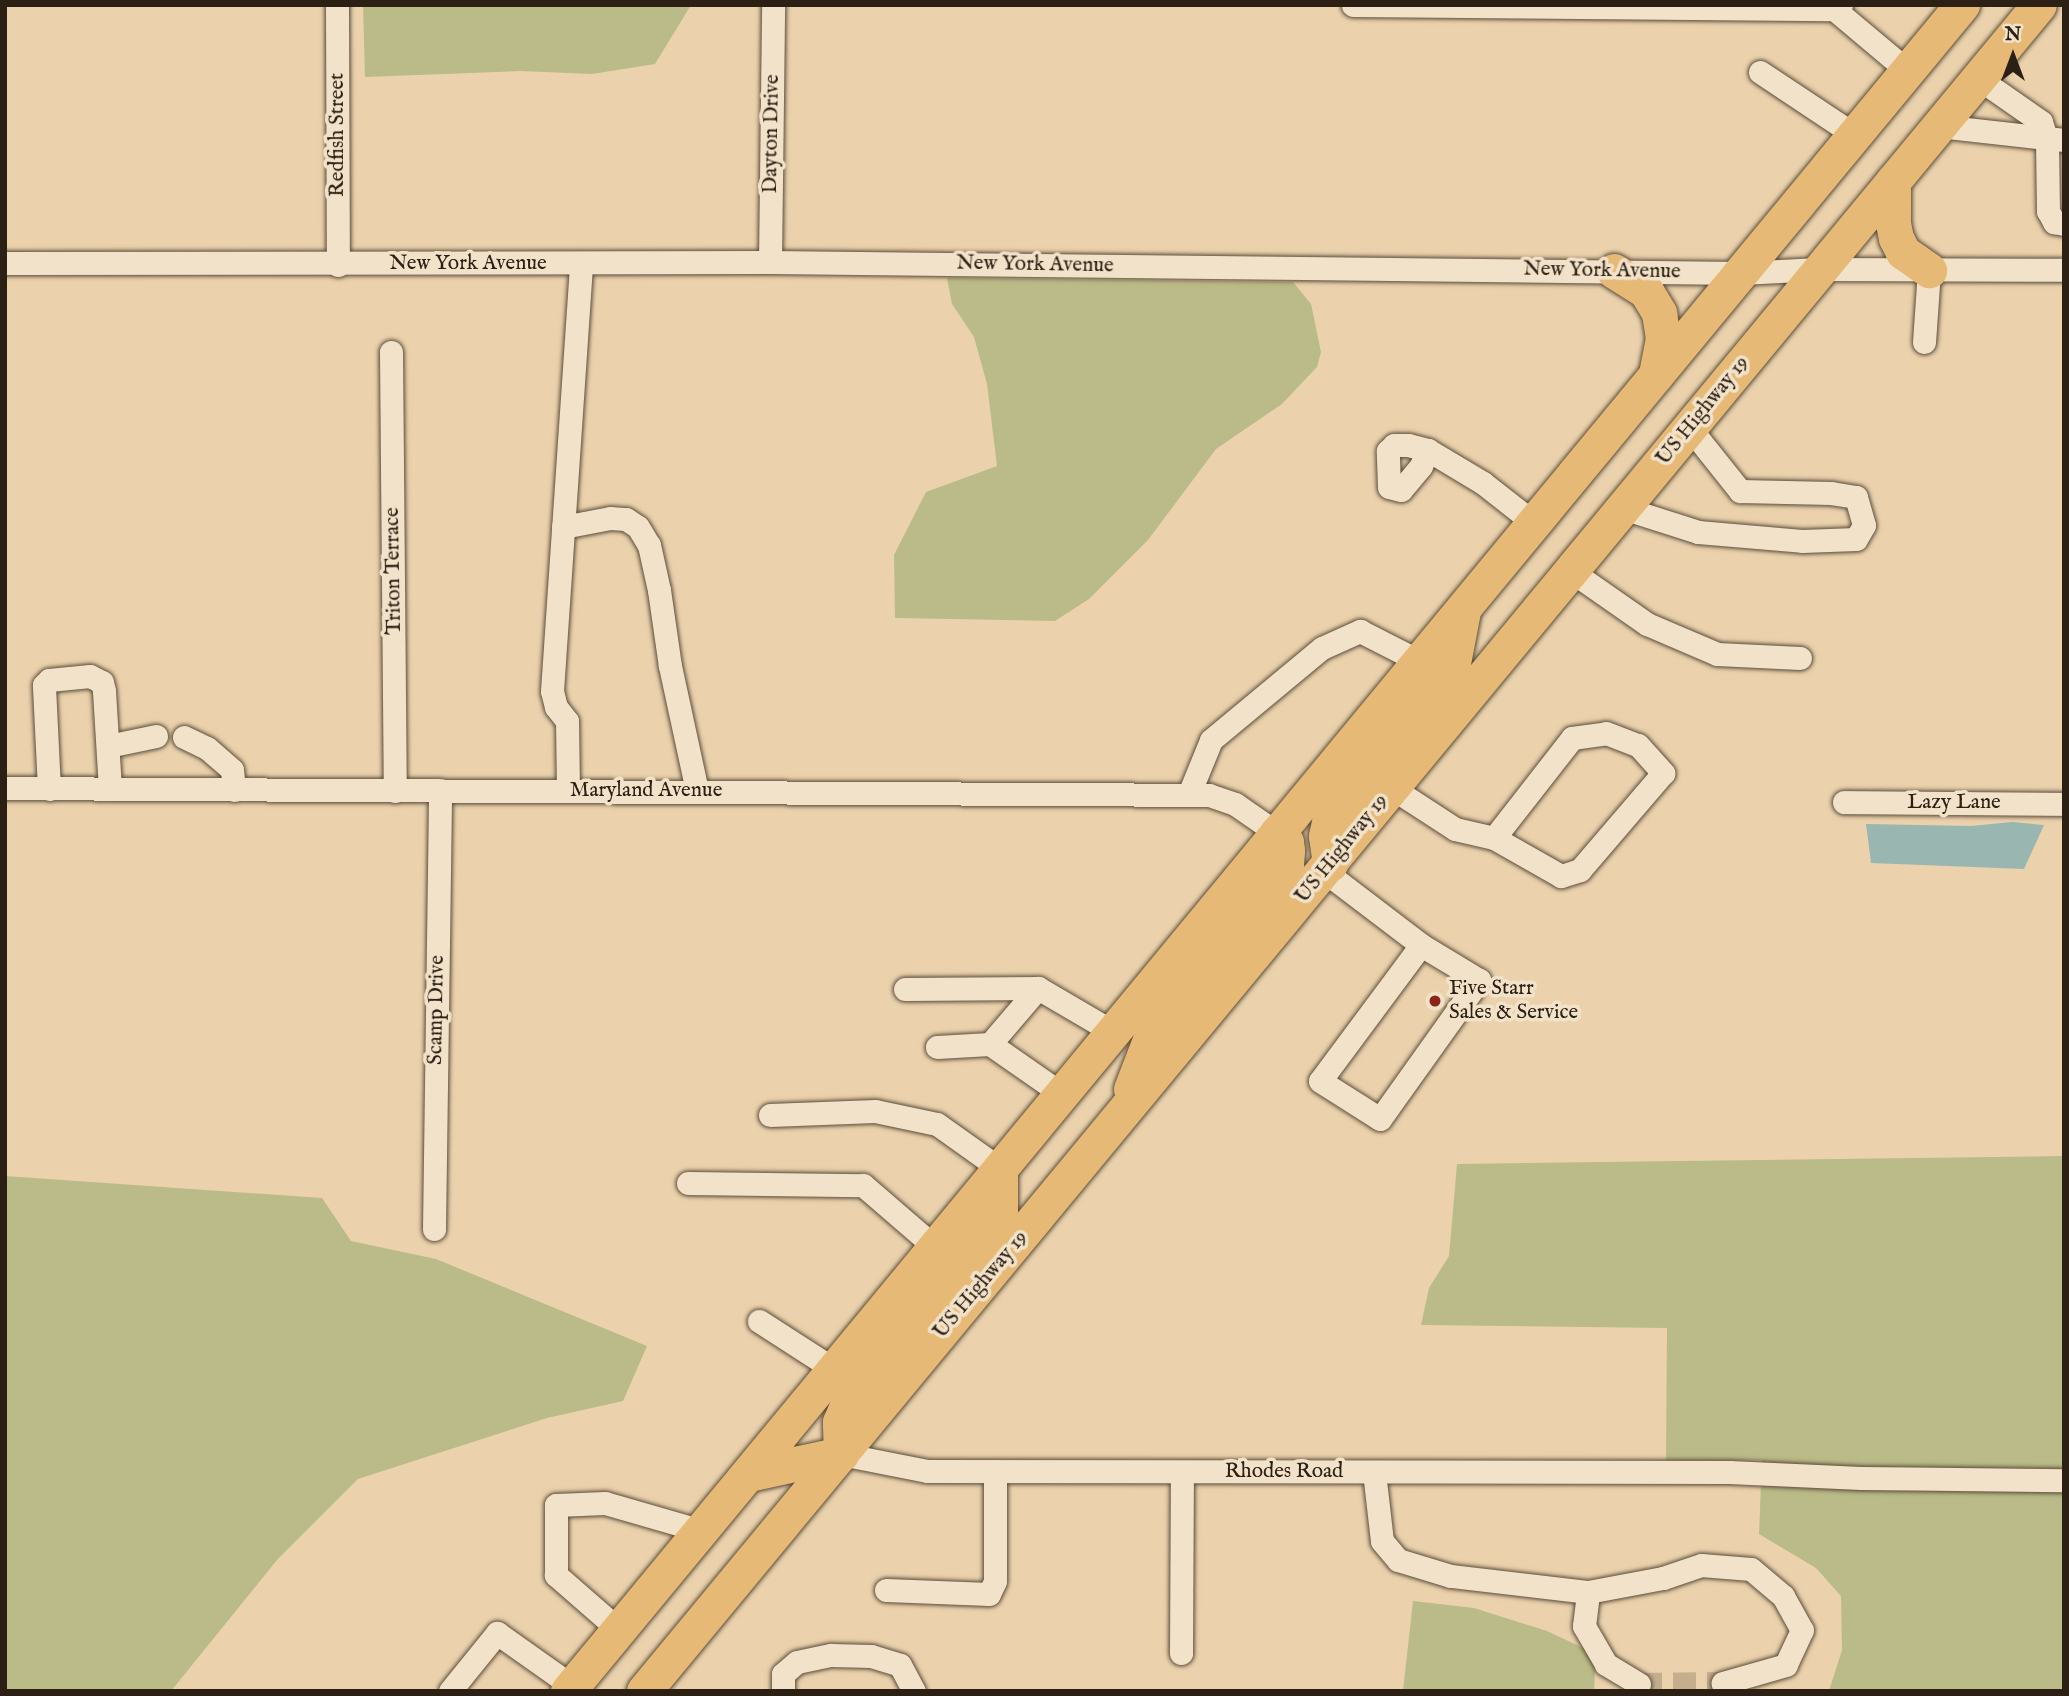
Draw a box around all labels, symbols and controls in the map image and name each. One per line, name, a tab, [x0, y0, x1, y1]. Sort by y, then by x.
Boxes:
north arrow	[1978, 21, 2048, 91]
text: N	[2005, 23, 2021, 47]
street label: Redfish Street	[325, 73, 351, 197]
street label: Dayton Drive	[758, 74, 786, 194]
street label: New York Avenue	[389, 251, 547, 277]
street label: New York Avenue	[956, 251, 1114, 279]
street label: New York Avenue	[1523, 257, 1681, 285]
street label: US Highway 19	[1651, 351, 1755, 471]
street label: Triton Terrace	[380, 507, 408, 635]
street label: Maryland Avenue	[570, 778, 722, 804]
street label: US Highway 19	[1290, 789, 1394, 909]
street label: Lazy Lane	[1907, 790, 2001, 816]
street label: Scamp Drive	[423, 955, 451, 1065]
place label: Five Starr Sales & Service	[1449, 976, 1578, 1026]
marker: Five Starr Sales & Service	[1427, 993, 1443, 1009]
street label: US Highway 19	[928, 1226, 1034, 1344]
street label: Rhodes Road	[1225, 1459, 1343, 1485]

